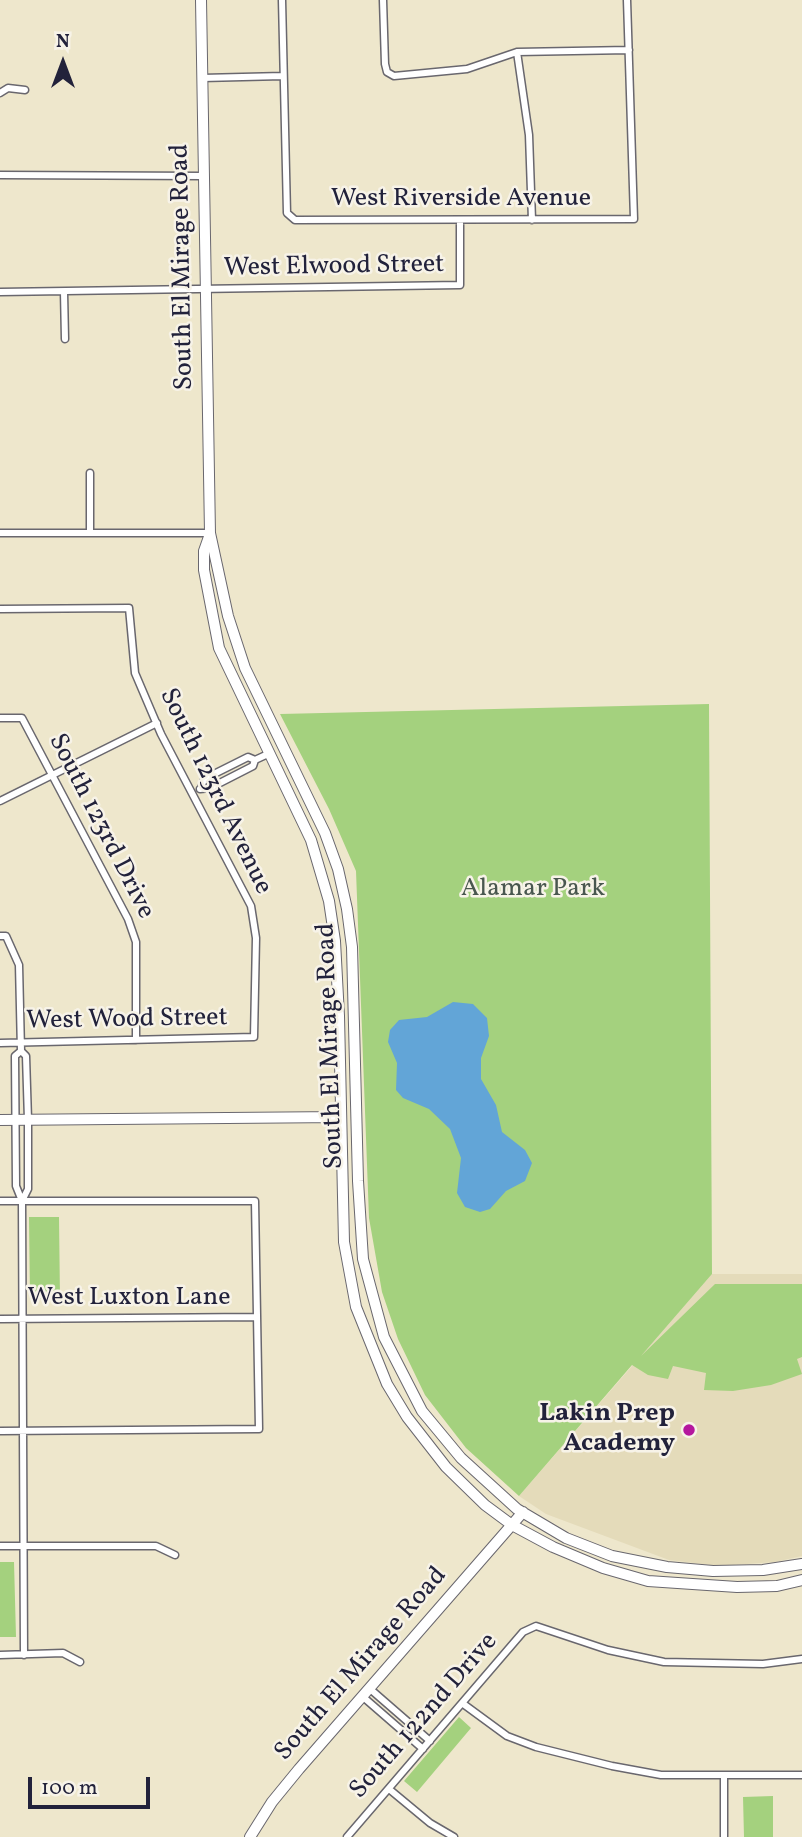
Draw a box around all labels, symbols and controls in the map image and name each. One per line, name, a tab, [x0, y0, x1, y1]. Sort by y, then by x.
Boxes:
north arrow	[28, 28, 98, 98]
text: N	[56, 29, 70, 55]
street label: South El Mirage Road	[166, 143, 202, 391]
street label: West Riverside Avenue	[331, 184, 591, 216]
street label: West Elwood Street	[223, 250, 445, 286]
street label: South 123rd Avenue	[151, 684, 277, 900]
street label: South 123rd Drive	[40, 729, 160, 925]
park label: Alamar Park	[461, 874, 605, 906]
street label: South El Mirage Road	[312, 922, 352, 1170]
street label: West Wood Street	[26, 1004, 228, 1038]
street label: West Luxton Lane	[27, 1283, 231, 1315]
place label: Lakin Prep Academy	[539, 1399, 675, 1460]
marker: Lakin Prep Academy	[681, 1422, 697, 1438]
street label: South El Mirage Road	[269, 1562, 455, 1768]
street label: South 122nd Drive	[344, 1628, 506, 1806]
scale bar	[32, 1764, 154, 1808]
text: 100 m	[41, 1774, 98, 1803]

